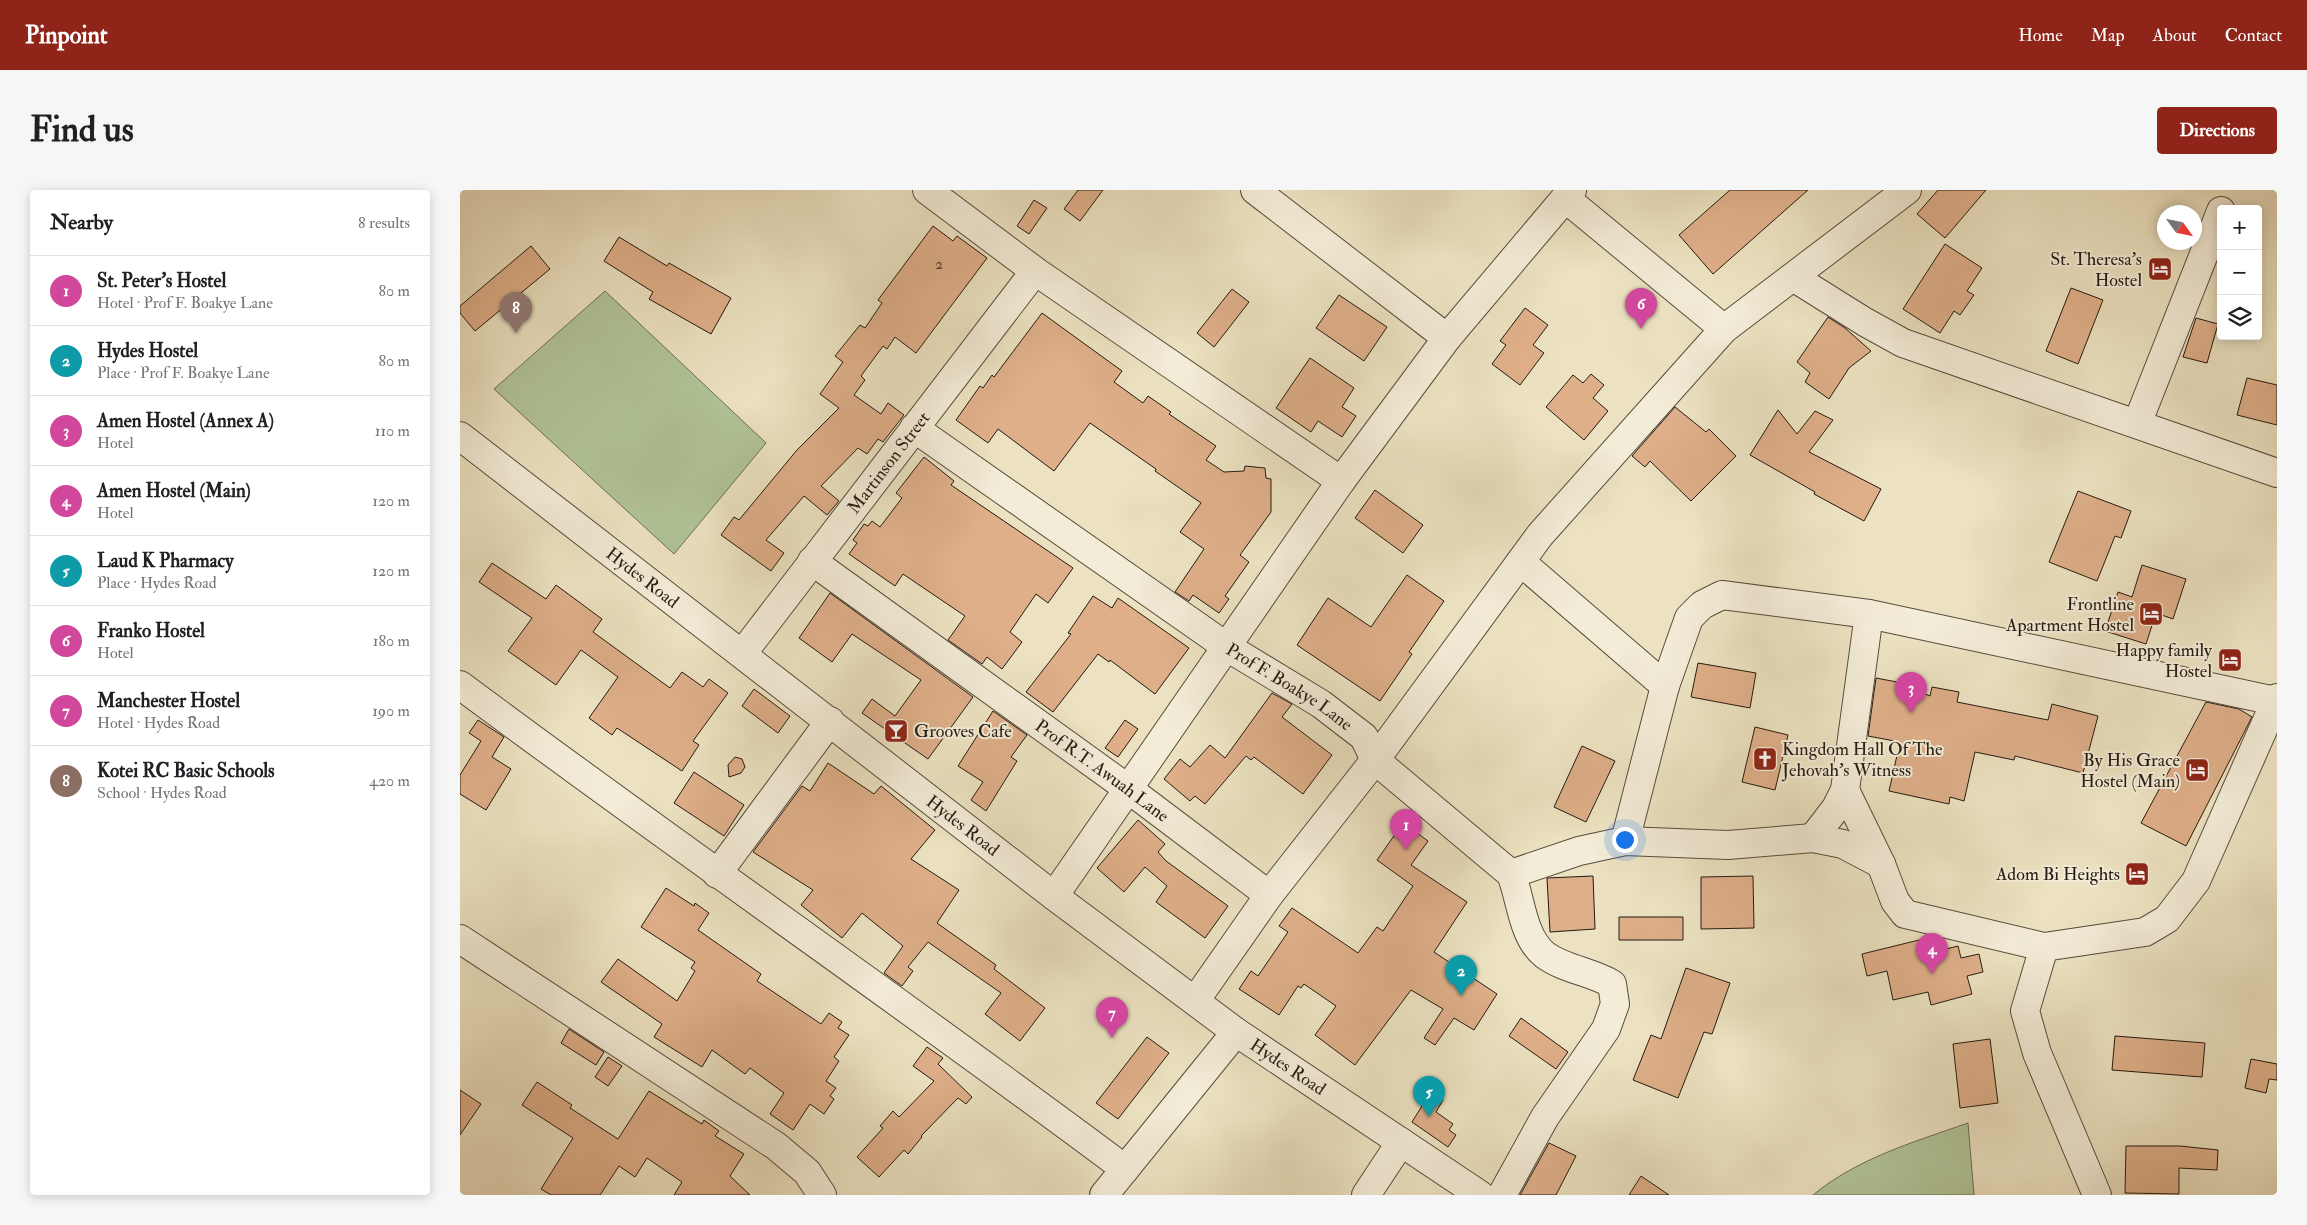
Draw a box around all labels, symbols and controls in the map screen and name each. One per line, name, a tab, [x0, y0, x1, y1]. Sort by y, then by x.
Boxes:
text: Pinpoint	[25, 20, 108, 51]
text: Home	[2018, 24, 2063, 47]
text: Map	[2091, 24, 2125, 47]
text: About	[2153, 24, 2197, 47]
text: Contact	[2225, 24, 2282, 47]
button: Directions	[2157, 107, 2277, 154]
text: Find us	[30, 108, 134, 152]
north arrow	[2157, 205, 2202, 250]
map controls	[2217, 205, 2262, 340]
button: +	[2217, 205, 2262, 250]
text: Nearby	[50, 209, 113, 236]
text: 8 results	[358, 213, 410, 233]
place label: St. Theresa's Hostel	[2050, 248, 2142, 292]
button: −	[2217, 250, 2262, 295]
house number: 2	[935, 255, 943, 274]
hotel icon: St. Theresa's Hostel	[2147, 256, 2173, 282]
text: St. Peter's Hostel	[97, 269, 226, 293]
text: 1	[63, 281, 69, 301]
text: 80 m	[379, 281, 410, 301]
pin: 6	[1625, 288, 1657, 329]
pin: 8	[500, 292, 532, 333]
text: Hotel · Prof F. Boakye Lane	[97, 293, 273, 313]
button: layers	[2217, 295, 2262, 340]
text: Hydes Hostel	[97, 339, 198, 363]
text: 2	[62, 351, 70, 371]
text: 80 m	[379, 351, 410, 371]
text: Place · Prof F. Boakye Lane	[97, 363, 270, 383]
street label: Martinson Street	[842, 407, 935, 519]
text: Amen Hostel (Annex A)	[97, 409, 274, 433]
text: 3	[63, 421, 69, 441]
text: 110 m	[375, 421, 410, 441]
text: Hotel	[97, 433, 134, 453]
text: Amen Hostel (Main)	[97, 479, 251, 503]
text: 4	[62, 491, 70, 511]
text: 120 m	[372, 491, 410, 511]
text: Hotel	[97, 503, 134, 523]
street label: Hydes Road	[601, 542, 684, 613]
text: Laud K Pharmacy	[97, 549, 234, 573]
text: 5	[62, 561, 70, 581]
text: 120 m	[372, 561, 410, 581]
text: Place · Hydes Road	[97, 573, 217, 593]
place label: Frontline Apartment Hostel	[2005, 593, 2134, 637]
hotel icon: Frontline Apartment Hostel	[2138, 601, 2164, 627]
text: Franko Hostel	[97, 619, 205, 643]
text: 6	[62, 631, 70, 651]
text: 180 m	[373, 631, 410, 651]
street label: Prof F. Boakye Lane	[1222, 638, 1357, 736]
place label: Happy family Hostel	[2116, 639, 2213, 683]
text: Hotel	[97, 643, 134, 663]
hotel icon: Happy family Hostel	[2217, 647, 2243, 673]
pin: 3	[1895, 672, 1927, 713]
text: Manchester Hostel	[97, 689, 240, 713]
text: 7	[62, 701, 70, 721]
text: 190 m	[372, 701, 410, 721]
text: Hotel · Hydes Road	[97, 713, 220, 733]
street label: Prof R.T. Awuah Lane	[1030, 714, 1174, 828]
bar icon: Grooves Cafe	[883, 718, 909, 744]
place label: Grooves Cafe	[914, 720, 1012, 743]
place label: Kingdom Hall Of The Jehovah's Witness	[1781, 738, 1943, 782]
church icon: Kingdom Hall Of The Jehovah's Witness	[1752, 746, 1778, 772]
place label: By His Grace Hostel (Main)	[2080, 749, 2180, 793]
hotel icon: By His Grace Hostel (Main)	[2184, 757, 2210, 783]
text: Kotei RC Basic Schools	[97, 759, 275, 783]
text: 8	[62, 771, 70, 791]
text: 420 m	[369, 771, 410, 791]
text: School · Hydes Road	[97, 783, 227, 803]
street label: Hydes Road	[921, 790, 1004, 861]
pin: 1	[1390, 809, 1422, 850]
your location	[1612, 827, 1638, 853]
hotel icon: Adom Bi Heights	[2124, 861, 2150, 887]
place label: Adom Bi Heights	[1995, 863, 2120, 886]
pin: 4	[1916, 933, 1948, 974]
pin: 2	[1445, 955, 1477, 996]
pin: 7	[1096, 997, 1128, 1038]
street label: Hydes Road	[1245, 1034, 1330, 1101]
pin: 5	[1413, 1076, 1445, 1117]

